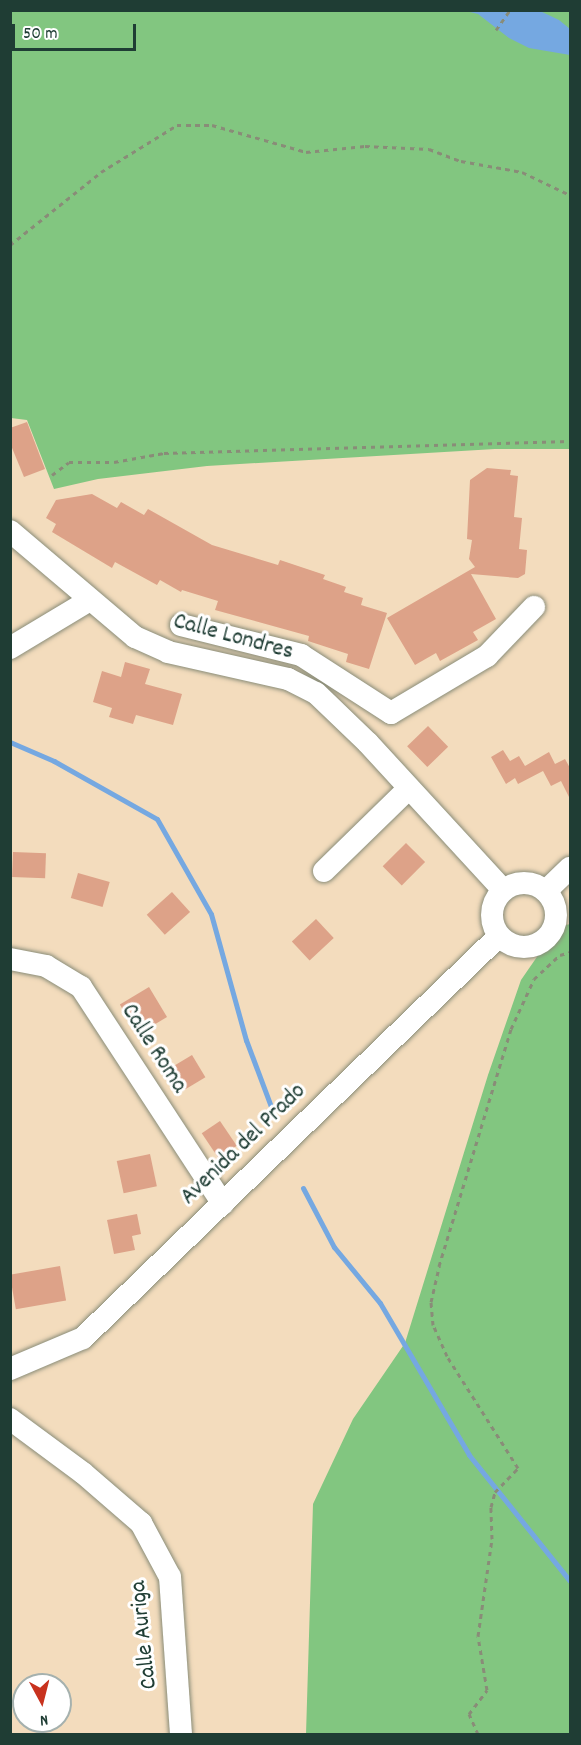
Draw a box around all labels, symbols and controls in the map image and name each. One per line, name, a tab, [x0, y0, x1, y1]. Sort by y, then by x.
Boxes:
scale bar	[15, 12, 140, 50]
text: 50 m	[23, 22, 58, 47]
street label: Calle Londres	[170, 608, 296, 668]
street label: Calle Roma	[113, 999, 193, 1099]
street label: Avenida del Prado	[175, 1078, 313, 1212]
street label: Calle Auriga	[125, 1579, 165, 1691]
north arrow	[12, 1673, 72, 1733]
text: N	[39, 1707, 49, 1731]

